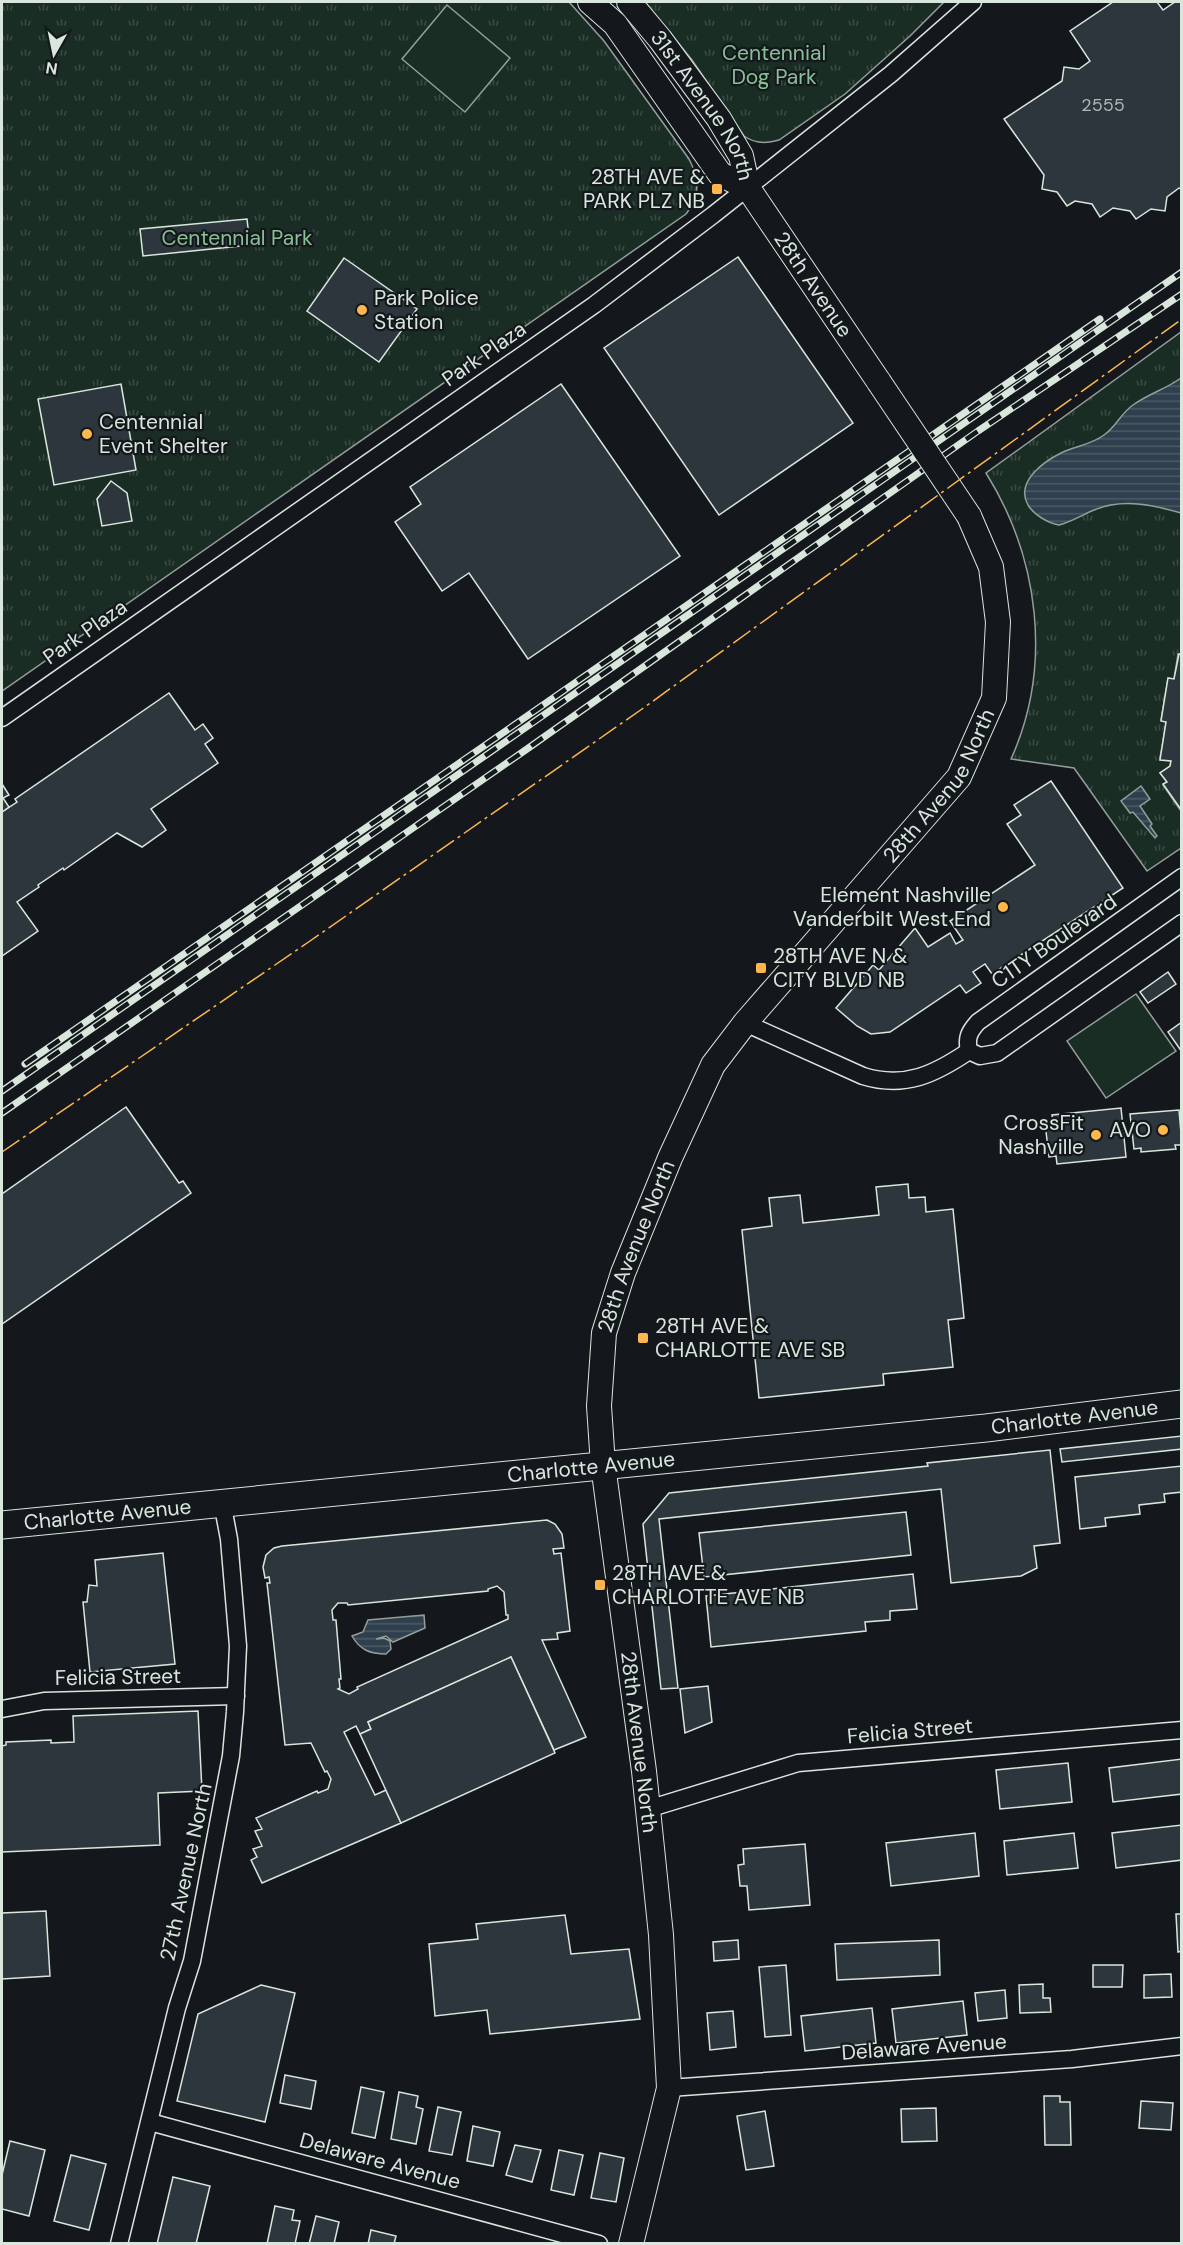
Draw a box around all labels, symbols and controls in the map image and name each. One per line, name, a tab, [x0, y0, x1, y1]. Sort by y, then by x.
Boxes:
north arrow	[24, 24, 84, 84]
street label: 31st Avenue North	[644, 24, 760, 183]
park label: Centennial Dog Park	[722, 39, 826, 91]
text: N	[44, 57, 59, 80]
house number: 2555	[1081, 93, 1125, 117]
place label: 28TH AVE & PARK PLZ NB	[583, 163, 705, 215]
marker: 28TH AVE & PARK PLZ NB	[710, 182, 724, 196]
park label: Centennial Park	[161, 224, 313, 252]
street label: 28th Avenue	[768, 226, 859, 343]
place label: Park Police Station	[374, 284, 479, 336]
marker: Park Police Station	[355, 303, 369, 317]
street label: Park Plaza	[436, 315, 532, 393]
place label: Centennial Event Shelter	[99, 408, 228, 460]
marker: Centennial Event Shelter	[80, 427, 94, 441]
street label: Park Plaza	[37, 593, 133, 671]
street label: 28th Avenue North	[877, 705, 1001, 869]
place label: Element Nashville Vanderbilt West End	[793, 881, 991, 933]
street label: C1TY Boulevard	[986, 887, 1122, 995]
marker: Element Nashville Vanderbilt West End	[996, 900, 1010, 914]
place label: 28TH AVE N & CITY BLVD NB	[773, 942, 907, 994]
marker: 28TH AVE N & CITY BLVD NB	[754, 961, 768, 975]
place label: CrossFit Nashville	[998, 1109, 1084, 1161]
place label: AVO	[1109, 1116, 1151, 1144]
marker: AVO	[1156, 1123, 1170, 1137]
marker: CrossFit Nashville	[1089, 1128, 1103, 1142]
street label: 28th Avenue North	[591, 1156, 682, 1336]
place label: 28TH AVE & CHARLOTTE AVE SB	[655, 1312, 845, 1364]
marker: 28TH AVE & CHARLOTTE AVE SB	[636, 1331, 650, 1345]
street label: Charlotte Avenue	[989, 1393, 1160, 1441]
street label: Charlotte Avenue	[506, 1445, 676, 1489]
street label: Charlotte Avenue	[22, 1492, 193, 1537]
place label: 28TH AVE & CHARLOTTE AVE NB	[612, 1559, 805, 1611]
marker: 28TH AVE & CHARLOTTE AVE NB	[593, 1578, 607, 1592]
street label: 28th Avenue North	[614, 1650, 664, 1834]
street label: Felicia Street	[55, 1662, 181, 1692]
street label: Felicia Street	[846, 1712, 974, 1750]
street label: 27th Avenue North	[154, 1781, 218, 1963]
street label: Delaware Avenue	[840, 2027, 1008, 2067]
street label: Delaware Avenue	[296, 2126, 464, 2196]

